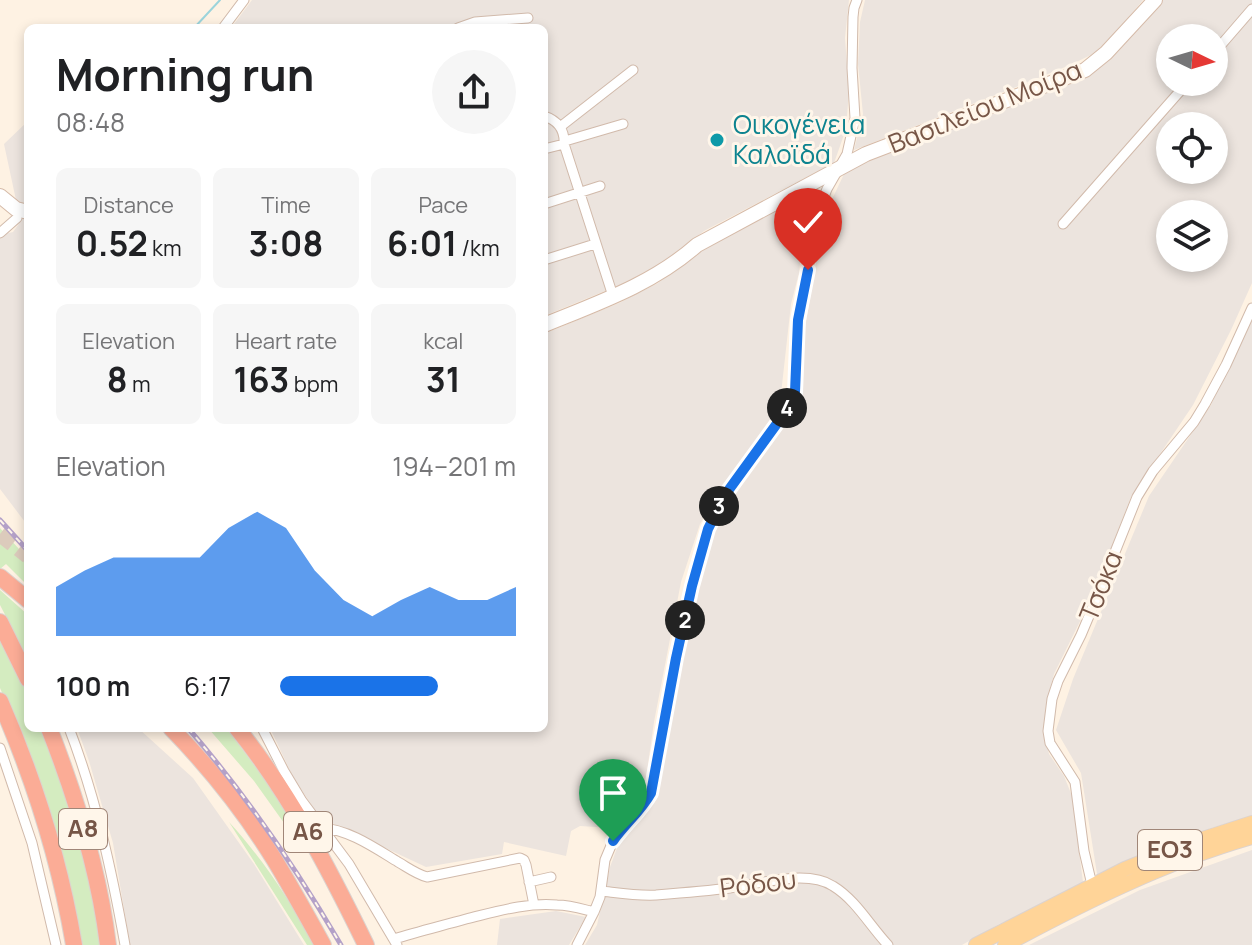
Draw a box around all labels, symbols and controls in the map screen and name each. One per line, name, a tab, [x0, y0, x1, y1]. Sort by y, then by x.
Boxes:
north arrow	[1156, 24, 1228, 96]
map controls	[1156, 24, 1228, 272]
text: Morning run	[56, 44, 314, 104]
button: share	[432, 50, 516, 134]
street label: Βασιλείου Μοίρα	[883, 51, 1087, 161]
text: 08:48	[56, 104, 125, 140]
place label: Οικογένεια Καλοϊδά	[733, 106, 865, 172]
button: locate	[1156, 112, 1228, 184]
marker: Οικογένεια Καλοϊδά	[708, 131, 726, 149]
pin	[774, 188, 842, 270]
text: Distance	[84, 190, 174, 220]
text: Time	[261, 190, 311, 220]
text: Pace	[418, 190, 468, 220]
icon: check	[786, 200, 830, 244]
button: layers	[1156, 200, 1228, 272]
text: 0.52	[76, 220, 148, 266]
text: 3:08	[249, 220, 323, 266]
text: 6:01	[387, 220, 457, 266]
text: km	[148, 233, 182, 263]
text: /km	[457, 233, 500, 263]
text: Elevation	[82, 326, 175, 356]
text: Heart rate	[235, 326, 337, 356]
text: kcal	[423, 326, 463, 356]
text: 8	[107, 356, 128, 402]
text: 163	[234, 356, 289, 402]
text: 31	[426, 356, 461, 402]
text: m	[128, 369, 151, 399]
text: bpm	[289, 369, 338, 399]
pin: 4	[767, 388, 807, 428]
text: 4	[780, 393, 794, 423]
text: Elevation	[56, 448, 166, 484]
text: 194–201 m	[392, 448, 516, 484]
pin: 3	[699, 486, 739, 526]
text: 3	[713, 491, 725, 521]
street label: Τσόκα	[1070, 545, 1130, 626]
pin: 2	[665, 600, 705, 640]
text: 2	[678, 605, 692, 635]
text: 100 m	[56, 668, 130, 704]
text: 6:17	[184, 668, 231, 704]
pin	[579, 759, 647, 841]
icon: arrive	[591, 771, 635, 815]
road number: Α8	[59, 809, 107, 849]
road number: Α6	[284, 812, 332, 852]
road number: ΕΟ3	[1138, 830, 1202, 870]
street label: Ρόδου	[717, 860, 798, 906]

